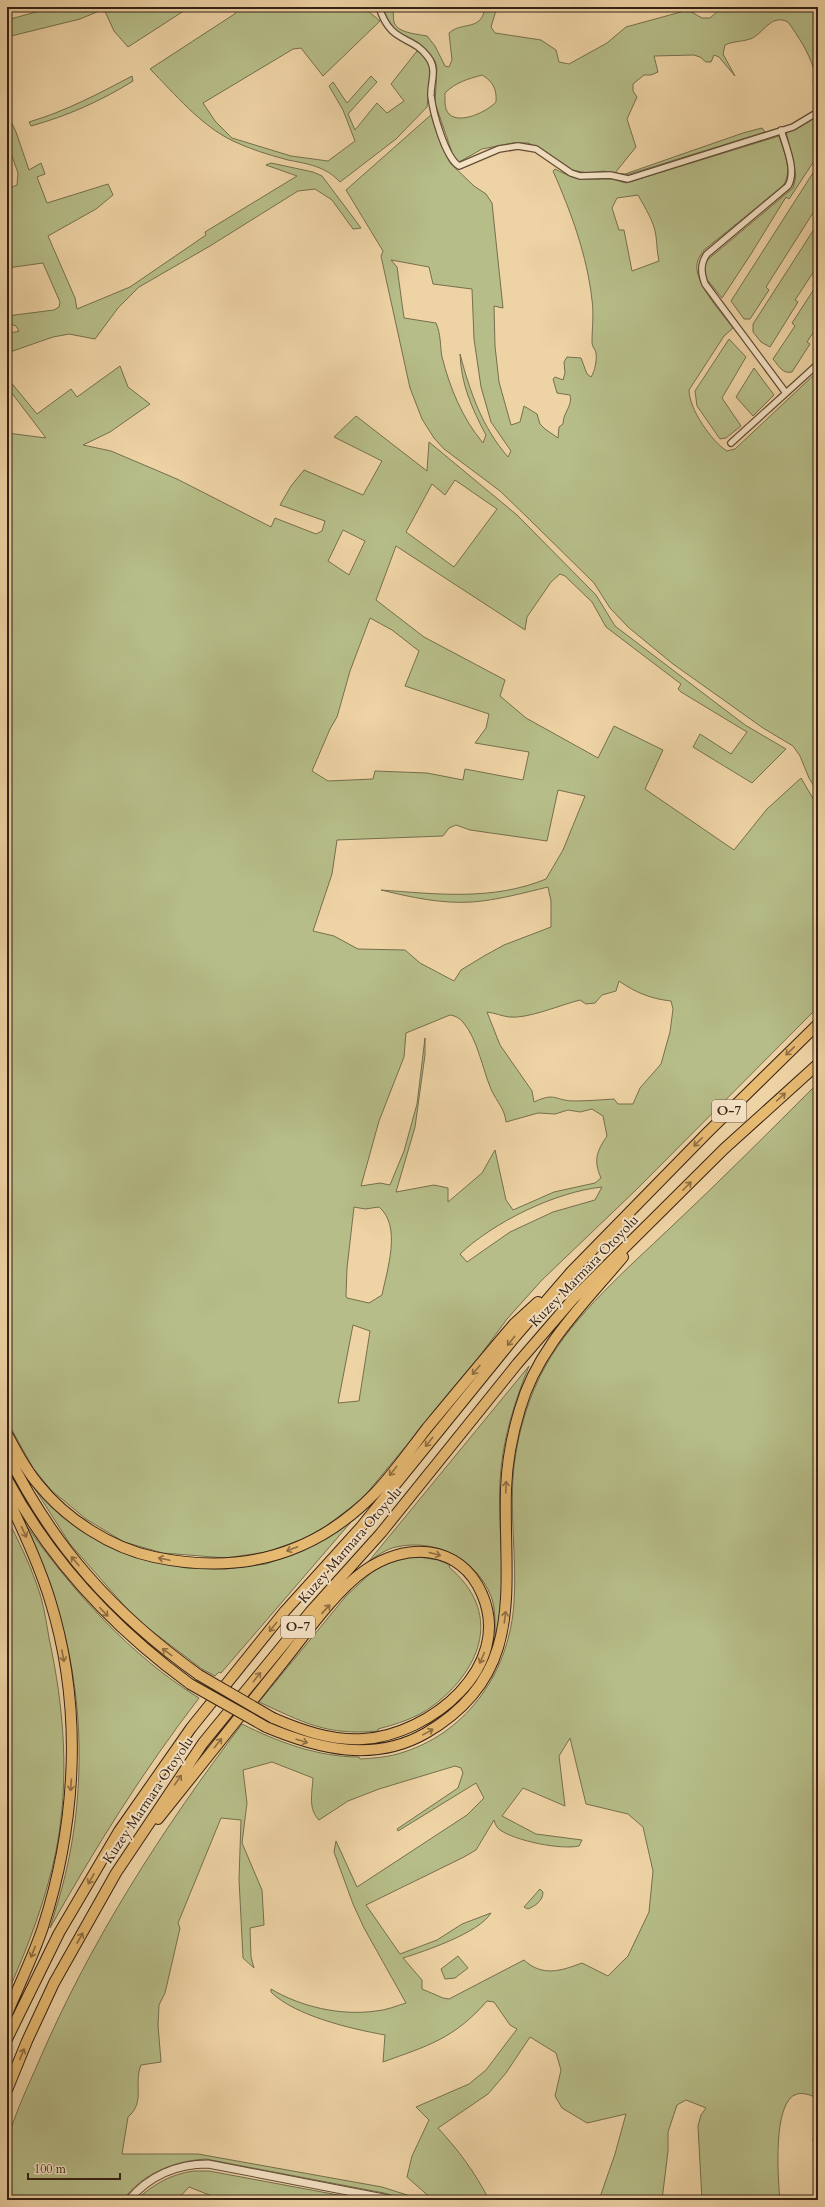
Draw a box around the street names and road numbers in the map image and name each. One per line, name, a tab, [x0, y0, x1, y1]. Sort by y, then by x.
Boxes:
road number: O-7	[712, 1100, 746, 1122]
street label: Kuzey Marmara Otoyolu	[525, 1210, 643, 1331]
street label: Kuzey Marmara Otoyolu	[294, 1482, 406, 1608]
road number: O-7	[281, 1616, 315, 1638]
street label: Kuzey Marmara Otoyolu	[98, 1733, 198, 1867]

